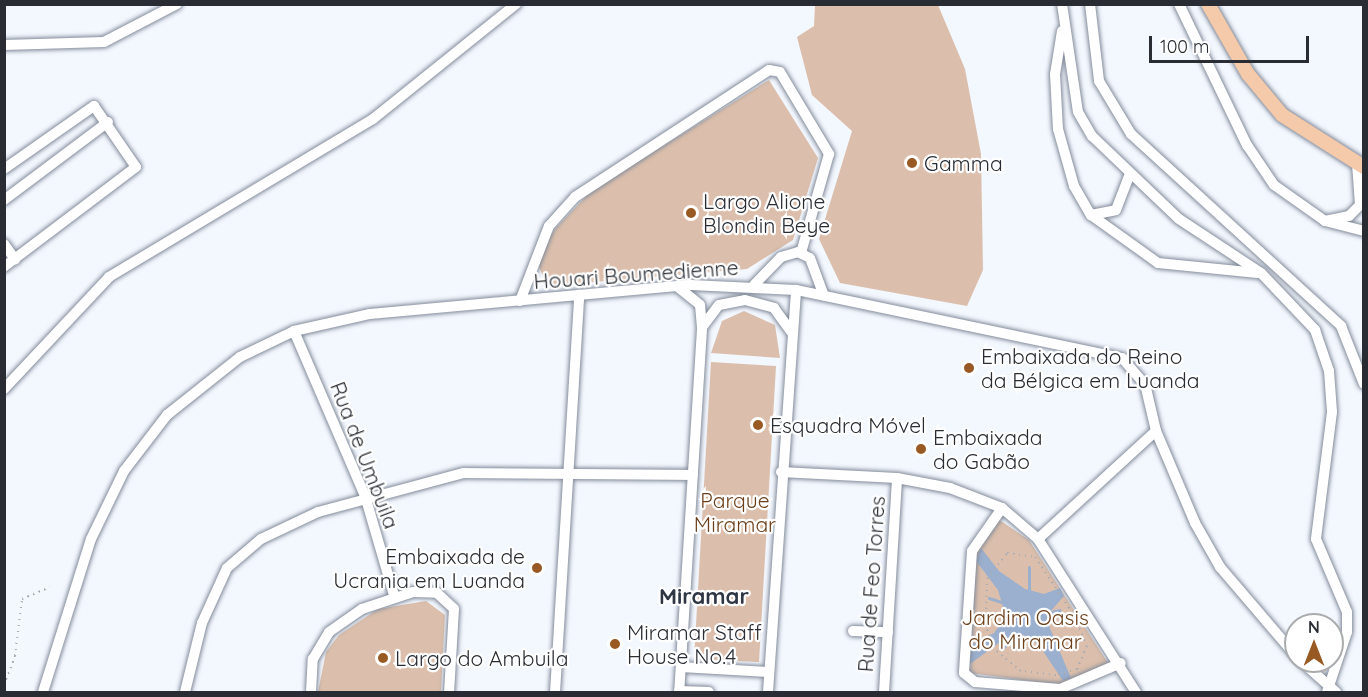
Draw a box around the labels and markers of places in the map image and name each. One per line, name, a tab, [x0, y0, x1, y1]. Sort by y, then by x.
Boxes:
place label: Gamma	[924, 150, 1003, 176]
marker: Gamma	[905, 156, 919, 170]
place label: Largo Alione Blondin Beye	[703, 188, 830, 238]
marker: Largo Alione Blondin Beye	[684, 206, 698, 220]
place label: Embaixada do Reino da Bélgica em Luanda	[981, 343, 1199, 393]
marker: Embaixada do Reino da Bélgica em Luanda	[962, 361, 976, 375]
place label: Esquadra Móvel	[770, 412, 926, 438]
marker: Esquadra Móvel	[751, 418, 765, 432]
place label: Embaixada do Gabão	[933, 424, 1042, 474]
marker: Embaixada do Gabão	[914, 442, 928, 456]
place label: Embaixada de Ucrania em Luanda	[333, 543, 525, 593]
marker: Embaixada de Ucrania em Luanda	[530, 561, 544, 575]
place label: Miramar Staff House No.4	[627, 619, 762, 669]
marker: Miramar Staff House No.4	[608, 637, 622, 651]
place label: Largo do Ambuila	[395, 645, 568, 671]
marker: Largo do Ambuila	[376, 651, 390, 665]

